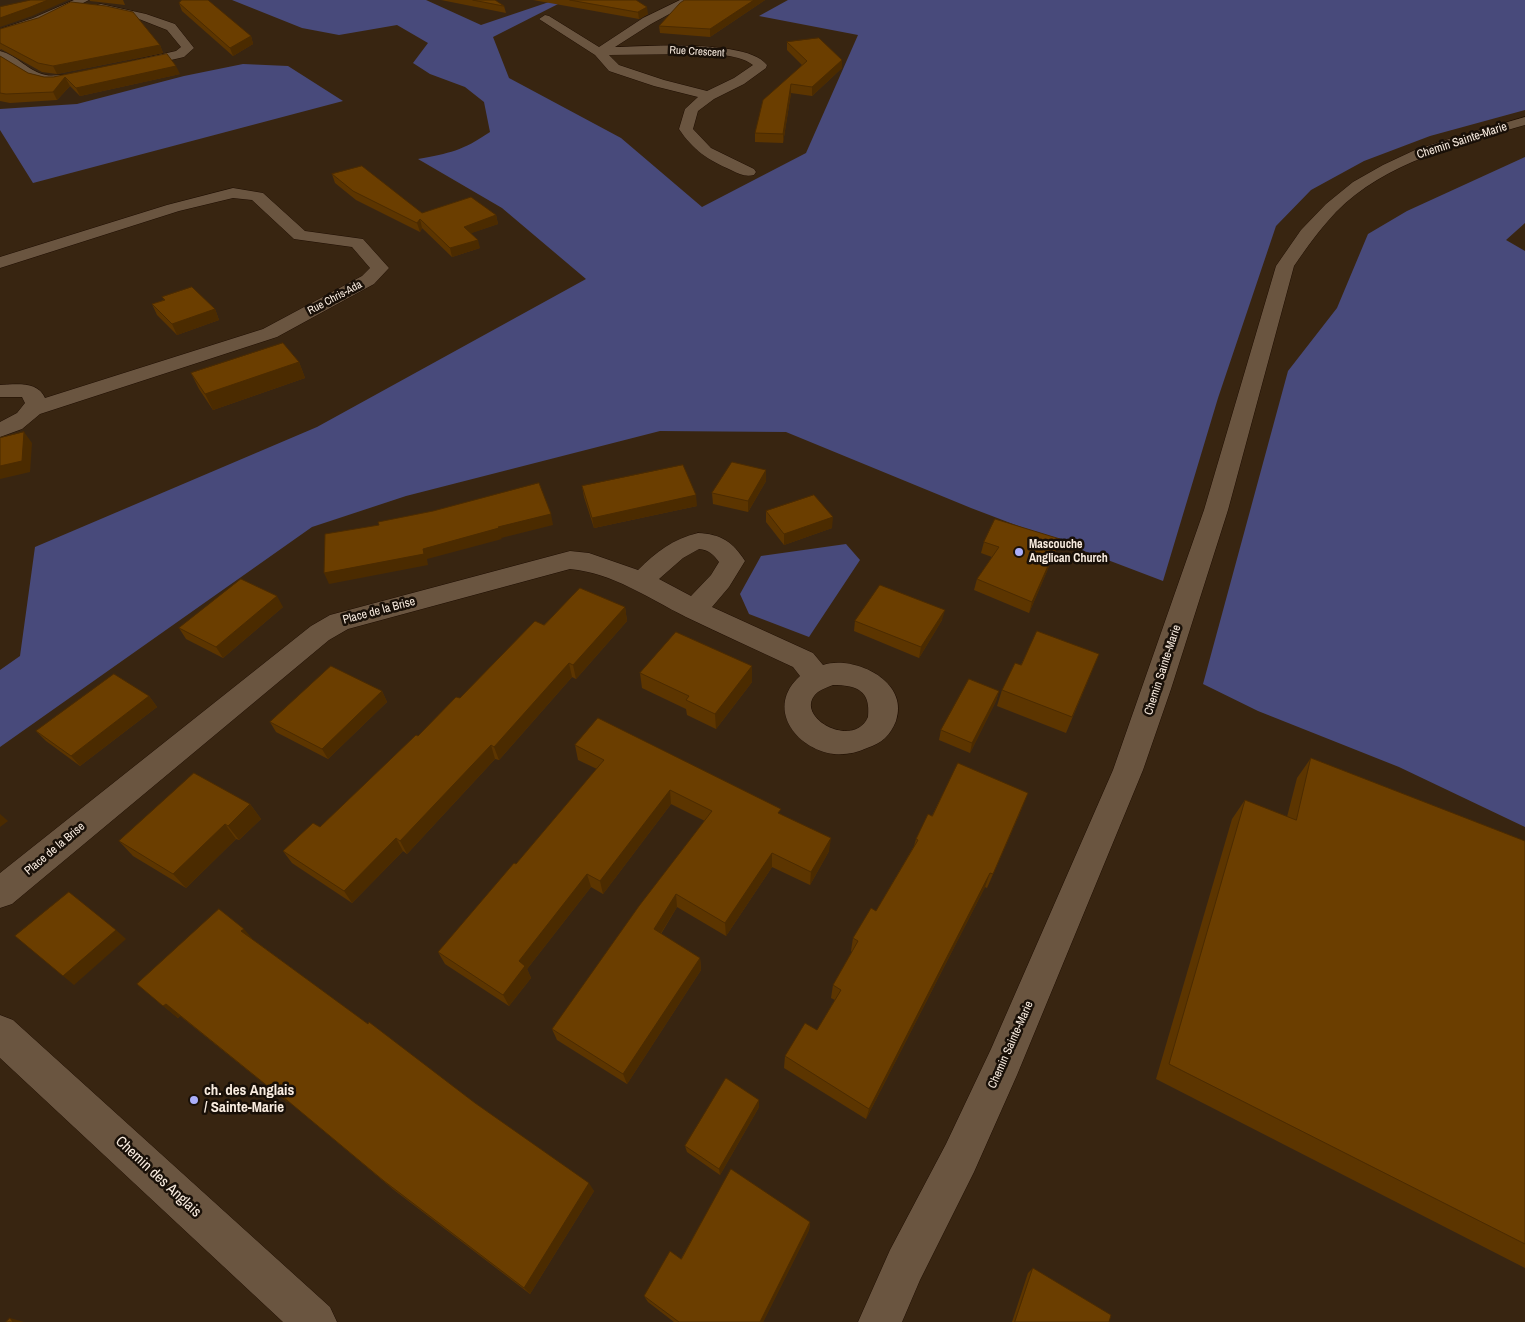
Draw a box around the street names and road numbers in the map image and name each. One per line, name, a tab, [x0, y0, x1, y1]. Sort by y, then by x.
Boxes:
street label: Rue Crescent	[669, 44, 725, 60]
street label: Chemin Sainte-Marie	[1415, 120, 1509, 162]
street label: Rue Chris-Ada	[306, 278, 364, 318]
street label: Place de la Brise	[341, 594, 417, 628]
street label: Chemin Sainte-Marie	[1142, 623, 1184, 717]
street label: Place de la Brise	[22, 820, 88, 878]
street label: Chemin Sainte-Marie	[985, 999, 1037, 1091]
street label: Chemin des Anglais	[111, 1133, 205, 1221]

